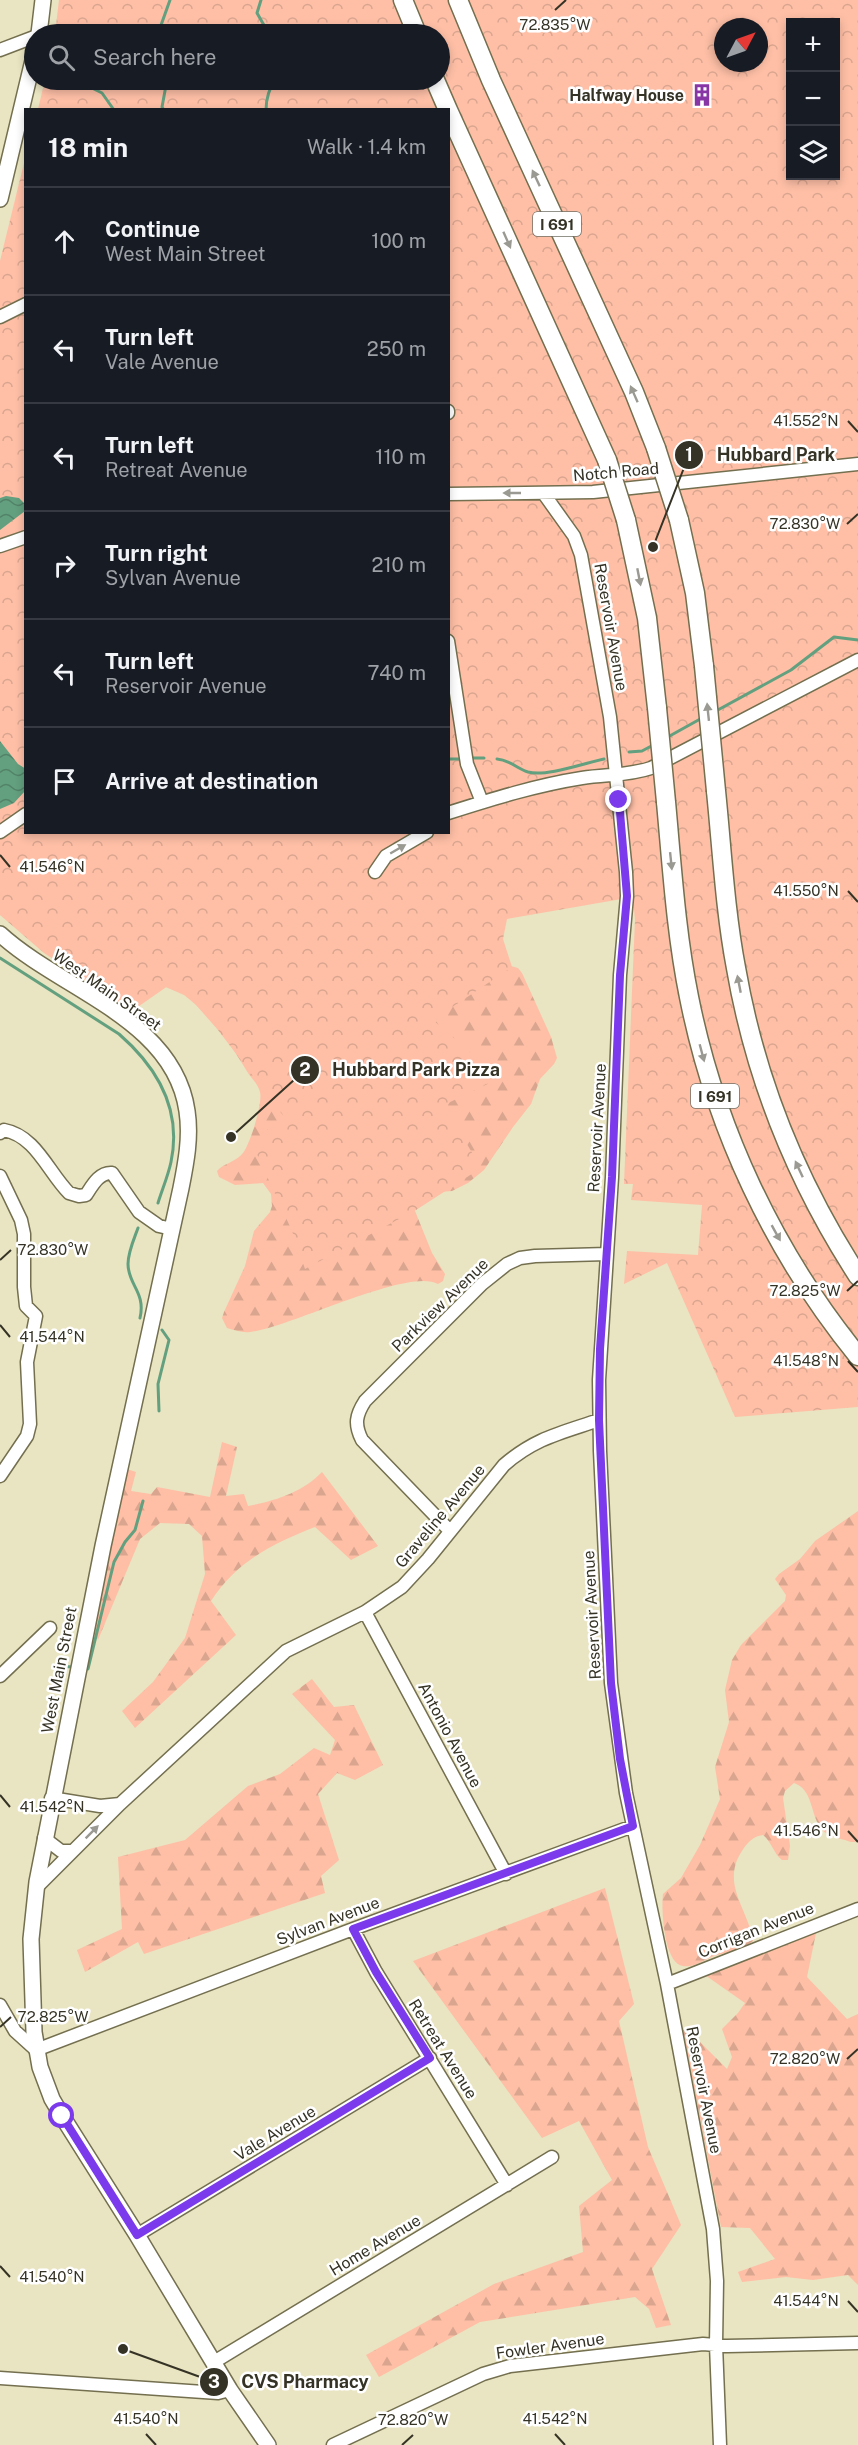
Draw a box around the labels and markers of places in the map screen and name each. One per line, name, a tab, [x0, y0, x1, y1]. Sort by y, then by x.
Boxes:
building icon: Halfway House	[689, 82, 715, 108]
place label: Halfway House	[569, 86, 684, 105]
callout: Hubbard Park	[674, 437, 847, 473]
callout: Hubbard Park Pizza	[290, 1052, 512, 1088]
callout: CVS Pharmacy	[199, 2364, 380, 2400]

